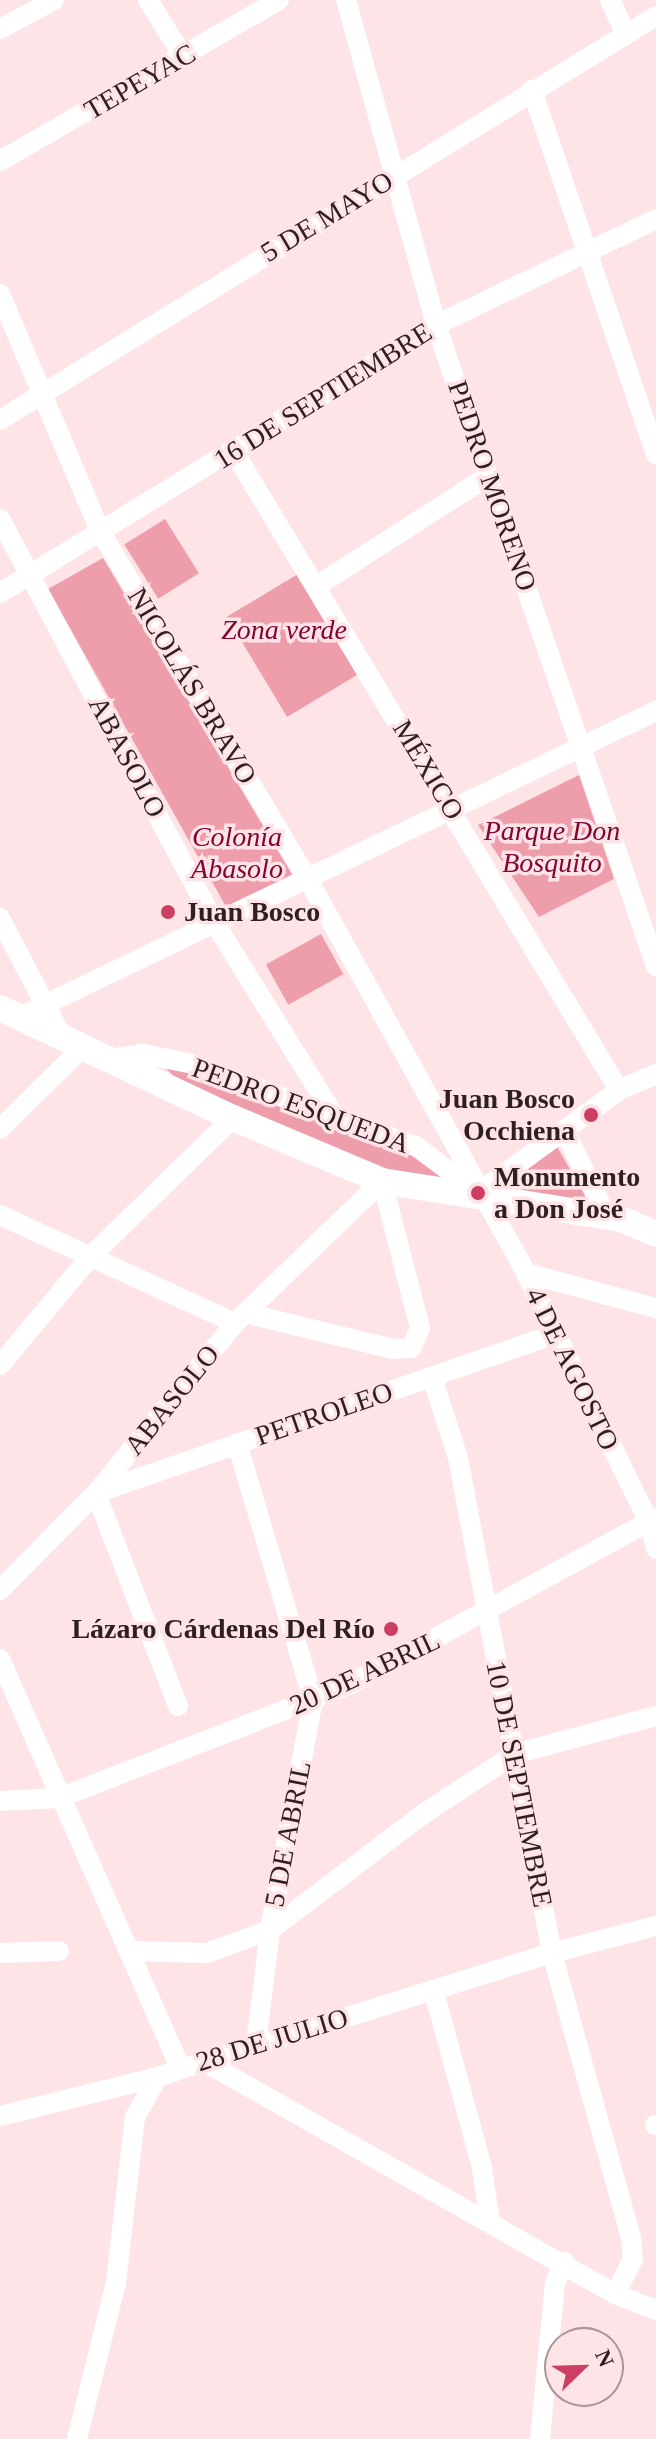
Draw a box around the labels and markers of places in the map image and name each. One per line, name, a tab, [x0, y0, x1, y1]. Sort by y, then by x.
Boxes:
place label: Juan Bosco	[184, 895, 320, 929]
marker: Juan Bosco	[159, 903, 177, 921]
place label: Juan Bosco Occhiena	[439, 1082, 575, 1148]
marker: Juan Bosco Occhiena	[582, 1106, 600, 1124]
place label: Monumento a Don José	[494, 1160, 640, 1226]
marker: Monumento a Don José	[469, 1184, 487, 1202]
place label: Lázaro Cárdenas Del Río	[71, 1612, 375, 1646]
marker: Lázaro Cárdenas Del Río	[382, 1620, 400, 1638]

